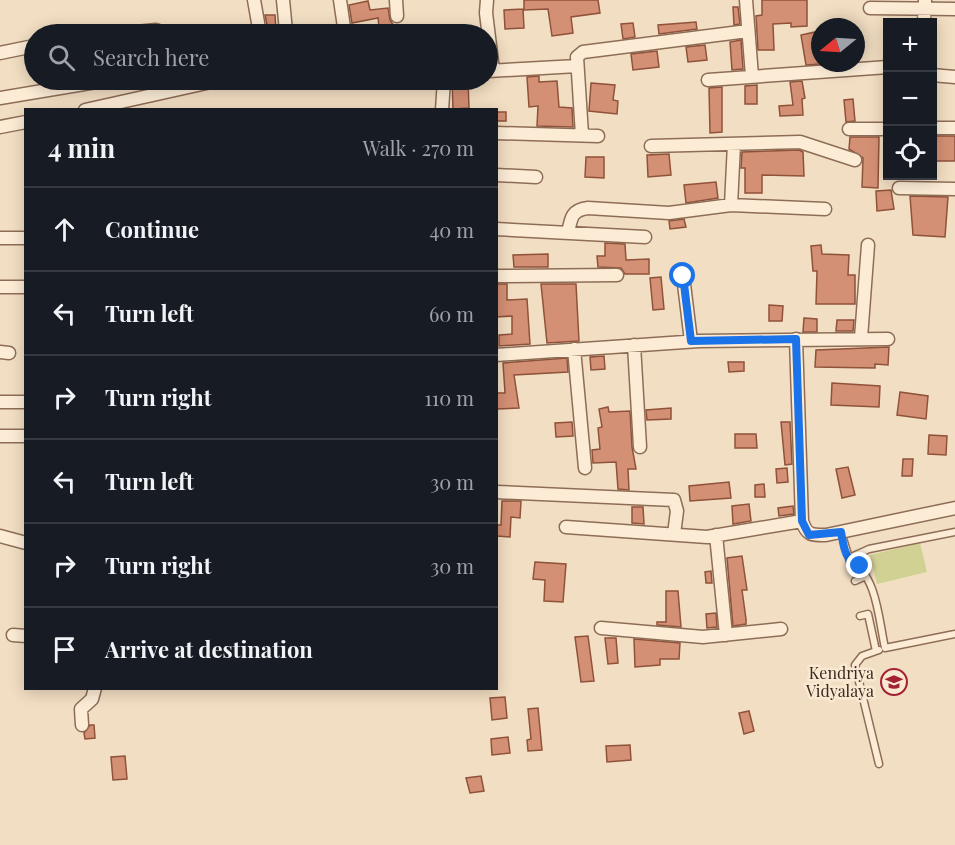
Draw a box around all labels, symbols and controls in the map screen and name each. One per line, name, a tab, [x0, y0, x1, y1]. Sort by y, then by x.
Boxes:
north arrow	[811, 18, 865, 72]
map controls	[883, 18, 937, 180]
button: +	[883, 18, 937, 72]
search box	[24, 24, 498, 90]
icon: search	[45, 41, 78, 74]
text: Search here	[93, 42, 209, 72]
button: −	[883, 72, 937, 126]
button: locate	[883, 126, 937, 180]
text: 4 min	[48, 130, 115, 165]
text: Walk · 270 m	[363, 134, 474, 161]
icon: ahead	[48, 213, 81, 246]
text: Continue	[105, 214, 199, 244]
text: 40 m	[429, 216, 474, 243]
route start	[669, 262, 695, 288]
icon: left	[48, 297, 81, 330]
text: Turn left	[105, 298, 194, 328]
text: 60 m	[429, 300, 474, 327]
icon: right	[48, 381, 81, 414]
text: Turn right	[105, 382, 211, 412]
text: 110 m	[424, 384, 474, 411]
icon: left	[48, 465, 81, 498]
text: Turn left	[105, 466, 194, 496]
text: 30 m	[430, 468, 474, 495]
icon: right	[48, 549, 81, 582]
text: Turn right	[105, 550, 211, 580]
text: 30 m	[430, 552, 474, 579]
route end	[846, 552, 872, 578]
icon: arrive	[48, 633, 81, 666]
text: Arrive at destination	[105, 634, 313, 664]
place label: Kendriya Vidyalaya	[805, 662, 874, 701]
school or university icon: Kendriya Vidyalaya	[879, 667, 909, 697]

